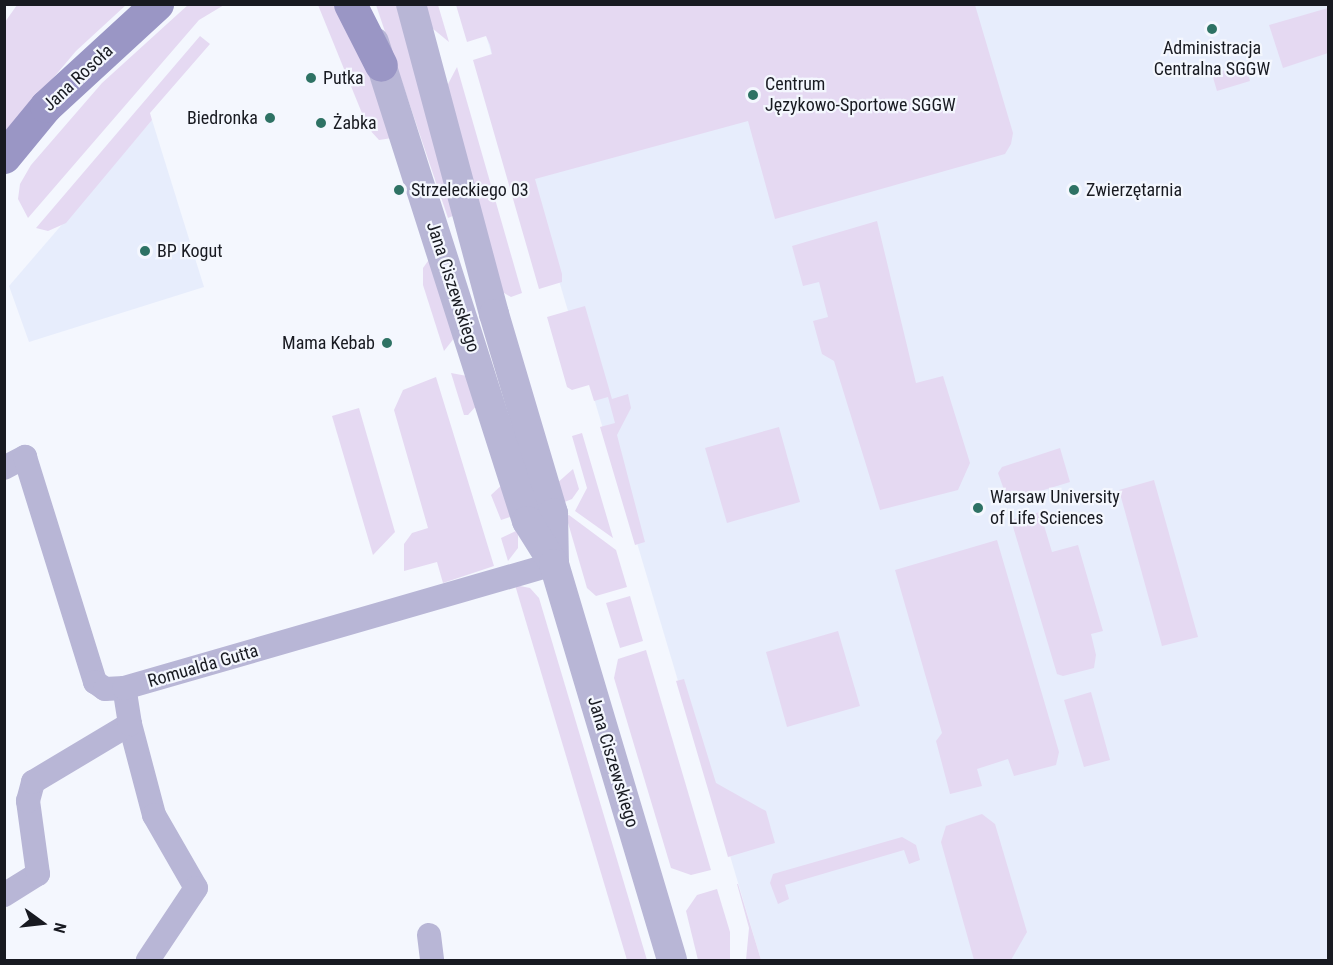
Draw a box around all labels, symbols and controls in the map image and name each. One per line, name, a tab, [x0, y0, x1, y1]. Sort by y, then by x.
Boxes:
marker: Administracja Centralna SGGW	[1205, 22, 1219, 36]
place label: Administracja Centralna SGGW	[1154, 38, 1270, 80]
street label: Jana Rosoła	[39, 40, 117, 116]
place label: Putka	[323, 67, 364, 89]
marker: Putka	[304, 71, 318, 85]
place label: Centrum Językowo-Sportowe SGGW	[765, 74, 956, 116]
marker: Centrum Językowo-Sportowe SGGW	[746, 88, 760, 102]
place label: Biedronka	[187, 107, 258, 129]
marker: Biedronka	[263, 111, 277, 125]
place label: Żabka	[333, 112, 377, 134]
marker: Żabka	[314, 116, 328, 130]
place label: Strzeleckiego 03	[411, 179, 529, 201]
place label: Zwierzętarnia	[1086, 179, 1182, 201]
marker: Strzeleckiego 03	[392, 183, 406, 197]
marker: Zwierzętarnia	[1067, 183, 1081, 197]
street label: Jana Ciszewskiego	[422, 219, 484, 355]
place label: BP Kogut	[157, 240, 222, 262]
marker: BP Kogut	[138, 244, 152, 258]
place label: Mama Kebab	[282, 332, 375, 354]
marker: Mama Kebab	[380, 336, 394, 350]
place label: Warsaw University of Life Sciences	[990, 487, 1120, 530]
marker: Warsaw University of Life Sciences	[971, 501, 985, 515]
street label: Romualda Gutta	[145, 640, 261, 692]
street label: Jana Ciszewskiego	[583, 694, 643, 830]
north arrow	[12, 893, 72, 953]
text: N	[49, 921, 70, 935]

